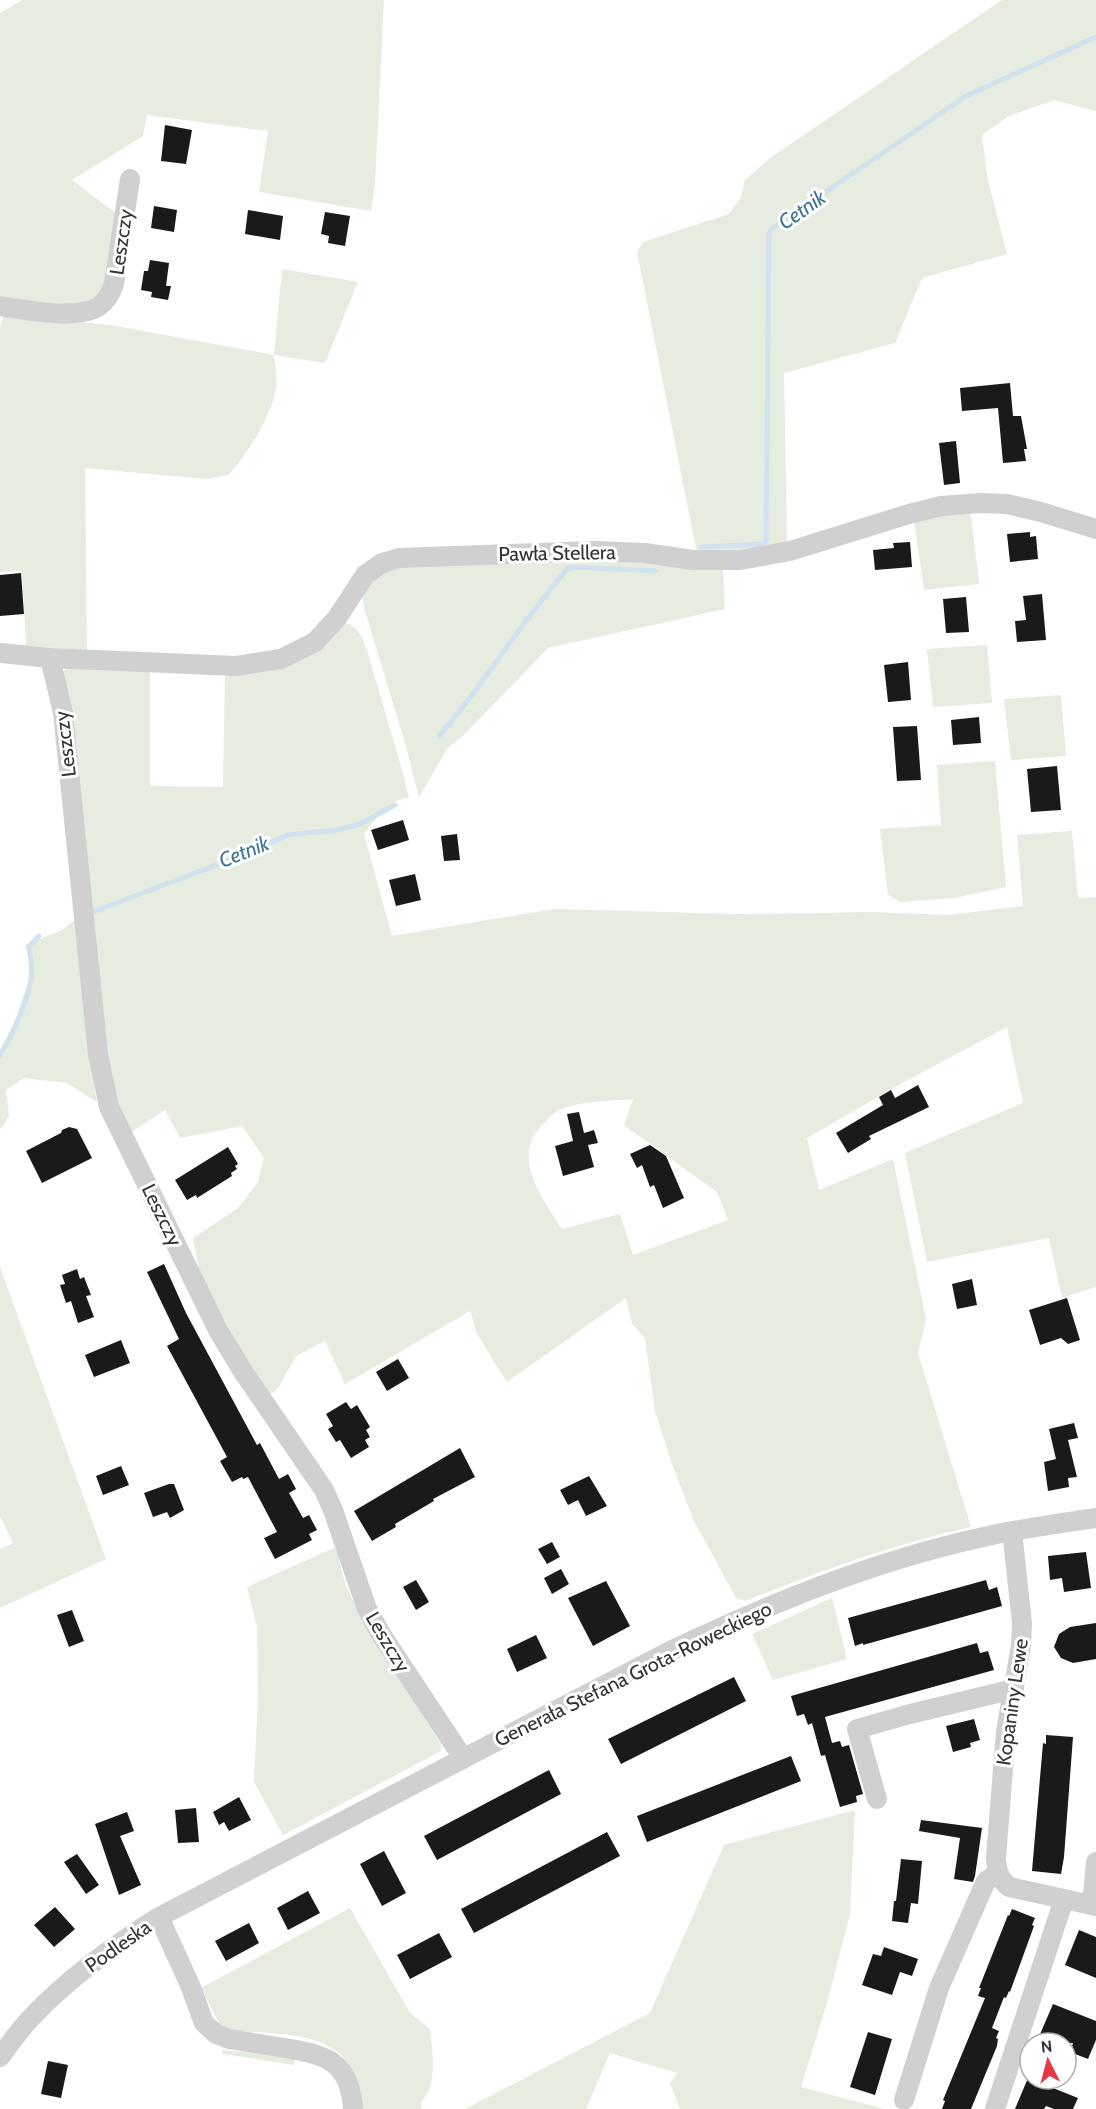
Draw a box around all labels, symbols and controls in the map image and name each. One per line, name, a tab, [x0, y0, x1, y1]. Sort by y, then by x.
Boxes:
water label: Cetnik	[773, 184, 831, 235]
street label: Leszczy	[105, 208, 137, 276]
street label: Pawła Stellera	[498, 540, 616, 566]
street label: Leszczy	[49, 710, 81, 778]
water label: Cetnik	[215, 830, 273, 873]
street label: Leszczy	[137, 1180, 187, 1250]
street label: Generała Stefana Grota-Roweckiego	[491, 1596, 775, 1752]
street label: Leszczy	[361, 1607, 415, 1677]
street label: Kopaniny Lewe	[991, 1637, 1033, 1767]
street label: Podleska	[80, 1914, 156, 1977]
north arrow	[1018, 2031, 1078, 2091]
text: N	[1040, 2037, 1053, 2057]

